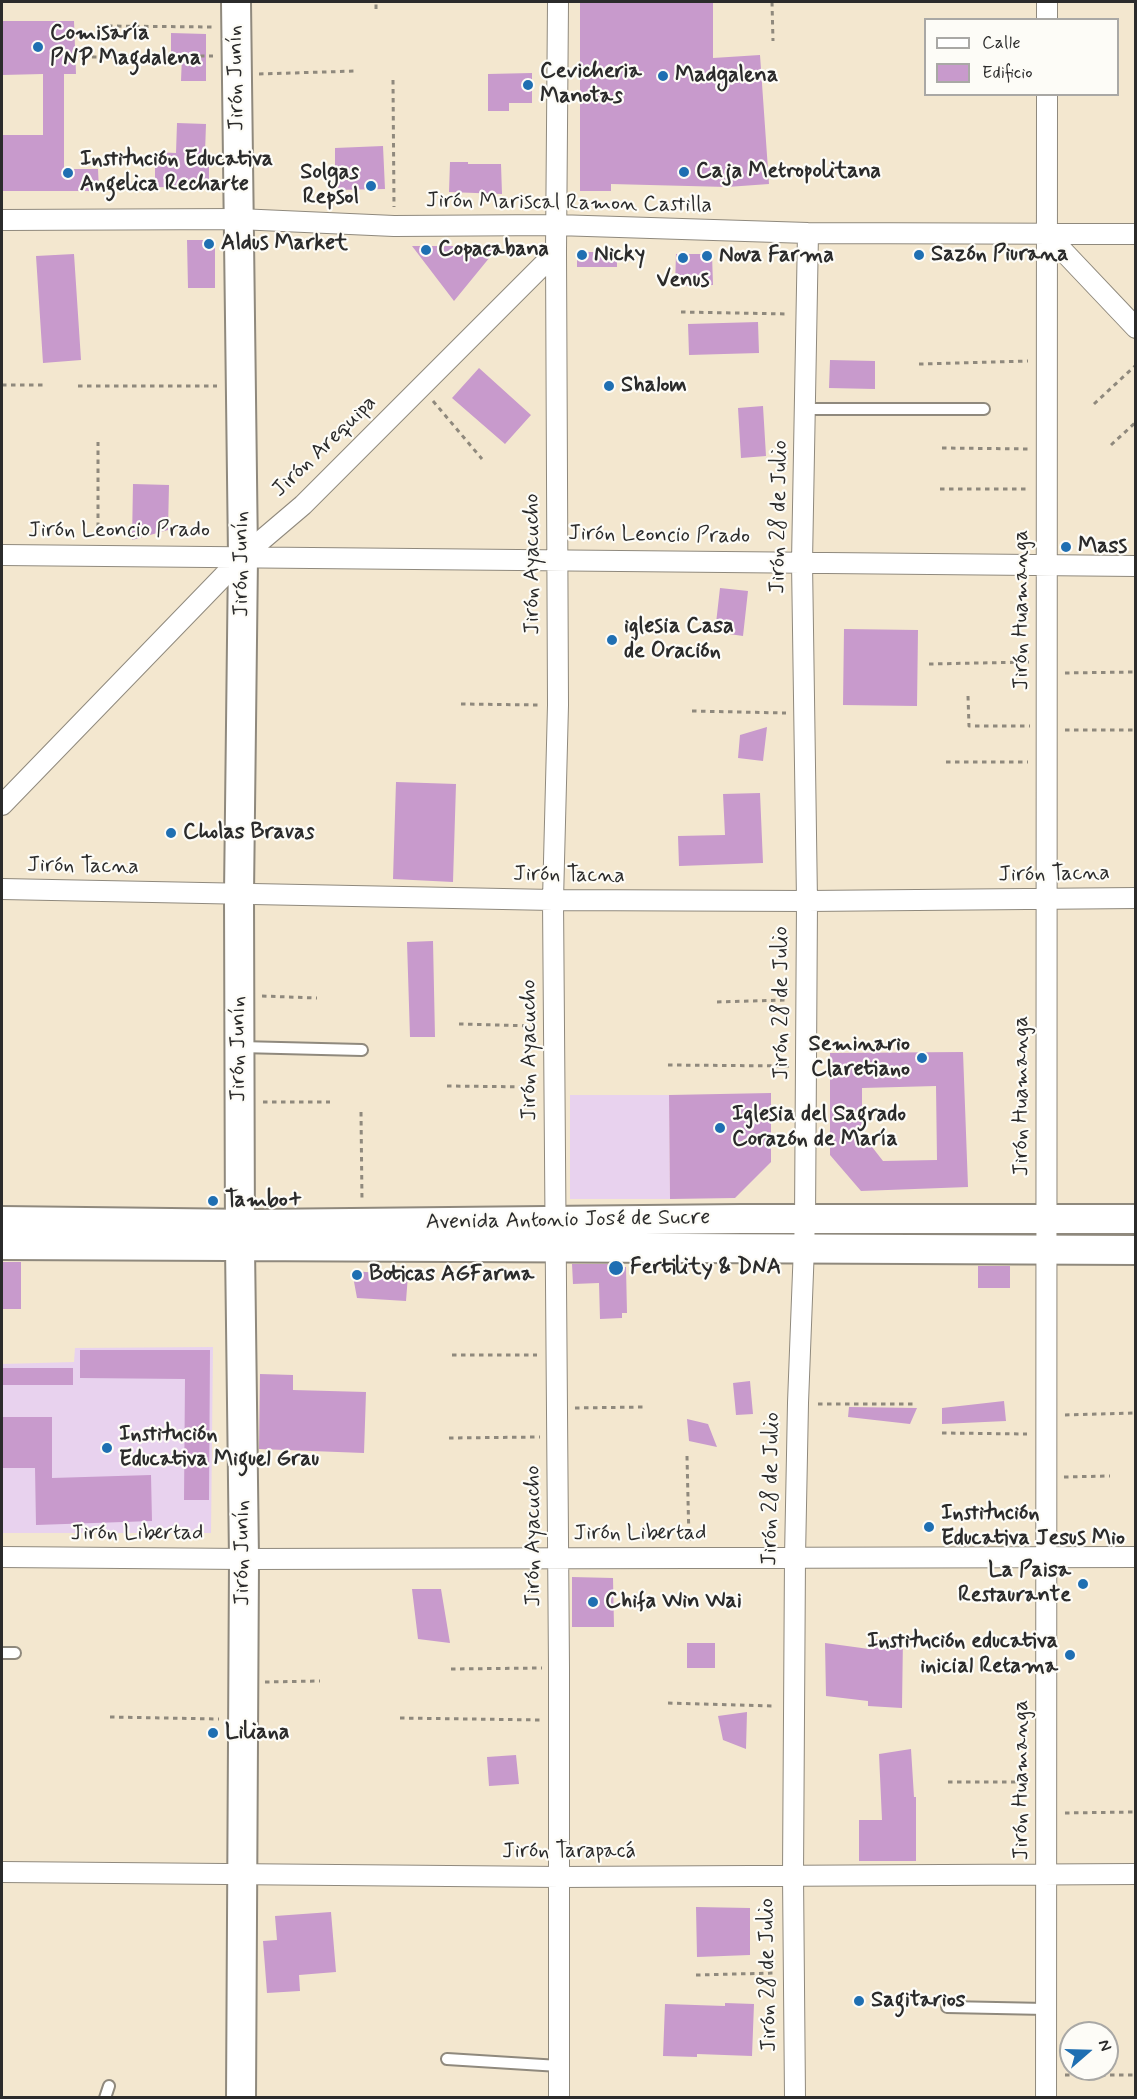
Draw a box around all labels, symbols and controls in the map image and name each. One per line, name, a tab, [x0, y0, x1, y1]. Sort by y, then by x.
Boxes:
legend	[924, 18, 1119, 96]
place label: Comisaría PNP Magdalena	[50, 21, 201, 72]
street label: Jirón Junín	[223, 25, 251, 131]
text: Calle	[982, 31, 1021, 55]
marker: Comisaría PNP Magdalena	[31, 40, 45, 54]
place label: Cevicheria Manotas	[540, 59, 642, 110]
text: Edificio	[982, 61, 1033, 85]
place label: Madgalena	[675, 63, 778, 89]
marker: Madgalena	[656, 69, 670, 83]
marker: Cevicheria Manotas	[521, 78, 535, 92]
place label: Institución Educativa Angelica Recharte	[80, 147, 273, 198]
place label: Caja Metropolitana	[696, 159, 881, 185]
place label: Solgas Repsol	[300, 160, 359, 212]
marker: Caja Metropolitana	[677, 165, 691, 179]
marker: Institución Educativa Angelica Recharte	[61, 166, 75, 180]
marker: Solgas Repsol	[364, 179, 378, 193]
street label: Jirón Mariscal Ramon Castilla	[426, 188, 712, 220]
place label: Aldus Market	[221, 231, 348, 257]
marker: Aldus Market	[202, 237, 216, 251]
place label: Copacabana	[438, 237, 549, 263]
place label: Nicky	[594, 242, 645, 268]
place label: Sazón Piurana	[931, 242, 1069, 268]
marker: Copacabana	[419, 243, 433, 257]
place label: Nova Farma	[719, 243, 834, 269]
marker: Nicky	[575, 248, 589, 262]
marker: Sazón Piurana	[912, 248, 926, 262]
marker: Nova Farma	[700, 249, 714, 263]
marker: Venus	[676, 251, 690, 265]
place label: Venus	[657, 268, 709, 294]
place label: Shalom	[621, 373, 687, 399]
marker: Shalom	[602, 379, 616, 393]
street label: Jirón Arequipa	[267, 391, 383, 503]
street label: Jirón 28 de Julio	[765, 440, 795, 594]
street label: Jirón Ayacucho	[520, 493, 546, 635]
street label: Jirón Junín	[229, 511, 255, 617]
street label: Jirón Leoncio Prado	[28, 518, 210, 544]
street label: Jirón Leoncio Prado	[568, 521, 750, 551]
street label: Jirón Huamanga	[1009, 530, 1035, 690]
place label: Mass	[1078, 534, 1127, 560]
marker: Mass	[1059, 540, 1073, 554]
place label: iglesia Casa de Oración	[624, 614, 734, 666]
marker: iglesia Casa de Oración	[605, 633, 619, 647]
place label: Cholas Bravas	[183, 820, 314, 846]
marker: Cholas Bravas	[164, 826, 178, 840]
street label: Jirón Tacna	[27, 853, 139, 881]
street label: Jirón Tacna	[998, 861, 1110, 889]
street label: Jirón Tacna	[513, 862, 625, 890]
street label: Jirón 28 de Julio	[769, 926, 795, 1080]
street label: Jirón Ayacucho	[517, 979, 543, 1121]
street label: Jirón Junín	[226, 996, 252, 1102]
street label: Jirón Huamanga	[1009, 1016, 1035, 1176]
place label: Seminario Claretiano	[809, 1032, 910, 1084]
marker: Seminario Claretiano	[915, 1051, 929, 1065]
place label: Iglesia del Sagrado Corazón de María	[732, 1102, 906, 1154]
marker: Iglesia del Sagrado Corazón de María	[713, 1121, 727, 1135]
place label: Tambo+	[225, 1188, 303, 1214]
marker: Tambo+	[206, 1194, 220, 1208]
street label: Avenida Antonio José de Sucre	[425, 1205, 711, 1237]
place label: Fertility & DNA	[630, 1255, 781, 1281]
marker: Fertility & DNA	[607, 1259, 625, 1277]
place label: Boticas AGFarma	[369, 1262, 534, 1288]
marker: Boticas AGFarma	[350, 1268, 364, 1282]
street label: Jirón 28 de Julio	[757, 1412, 787, 1566]
place label: Institución Educativa Miguel Grau	[119, 1422, 319, 1474]
marker: Institución Educativa Miguel Grau	[100, 1441, 114, 1455]
street label: Jirón Ayacucho	[521, 1465, 547, 1607]
street label: Jirón Junín	[230, 1500, 256, 1606]
place label: Institución Educativa Jesus Mio	[941, 1501, 1125, 1552]
marker: Institución Educativa Jesus Mio	[922, 1520, 936, 1534]
street label: Jirón Libertad	[71, 1521, 203, 1547]
street label: Jirón Libertad	[574, 1521, 706, 1547]
place label: La Paisa Restaurante	[958, 1558, 1071, 1610]
marker: La Paisa Restaurante	[1076, 1577, 1090, 1591]
place label: Chifa Win Wai	[605, 1589, 742, 1615]
marker: Chifa Win Wai	[586, 1595, 600, 1609]
place label: Institución educativa inicial Retama	[867, 1629, 1058, 1681]
marker: Institución educativa inicial Retama	[1063, 1648, 1077, 1662]
street label: Jirón Huamanga	[1009, 1700, 1035, 1860]
place label: Liliana	[225, 1720, 290, 1746]
marker: Liliana	[206, 1726, 220, 1740]
street label: Jirón Tarapacá	[502, 1839, 636, 1865]
street label: Jirón 28 de Julio	[754, 1898, 784, 2052]
place label: Sagitarios	[871, 1988, 965, 2014]
marker: Sagitarios	[852, 1994, 866, 2008]
north arrow	[1059, 2021, 1119, 2081]
text: N	[1093, 2037, 1116, 2054]

